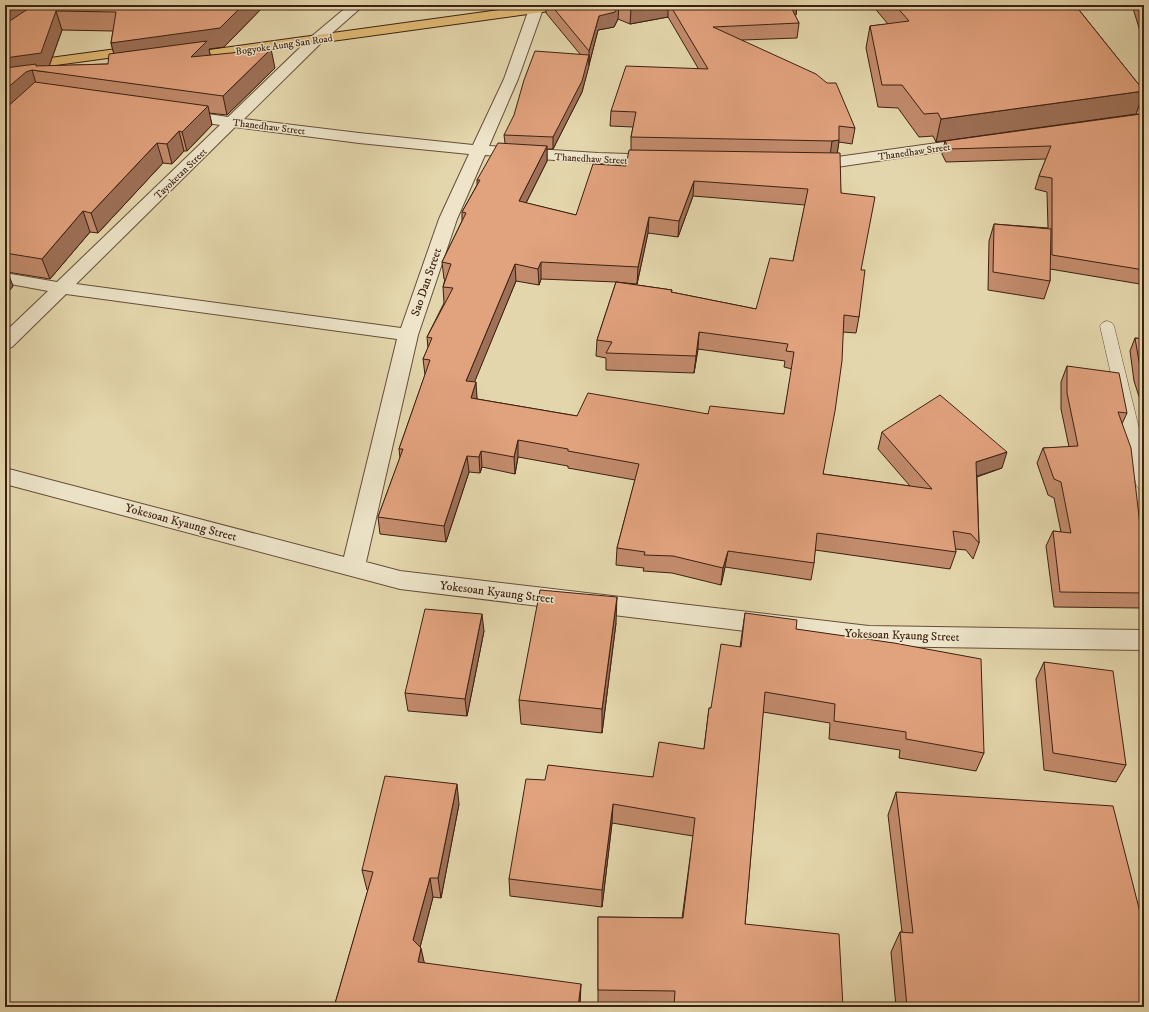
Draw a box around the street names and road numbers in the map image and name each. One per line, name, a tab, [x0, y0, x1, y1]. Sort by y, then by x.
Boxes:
street label: Bogyoke Aung San Road	[235, 32, 333, 58]
street label: Thanedhaw Street	[232, 117, 306, 137]
street label: Thanedhaw Street	[877, 141, 951, 163]
street label: Tayoketan Street	[152, 146, 209, 202]
street label: Thanedhaw Street	[554, 151, 628, 167]
street label: Sao Dan Street	[408, 246, 445, 318]
street label: Yokesoan Kyaung Street	[123, 500, 238, 545]
street label: Yokesoan Kyaung Street	[439, 578, 555, 607]
street label: Yokesoan Kyaung Street	[844, 626, 960, 645]

